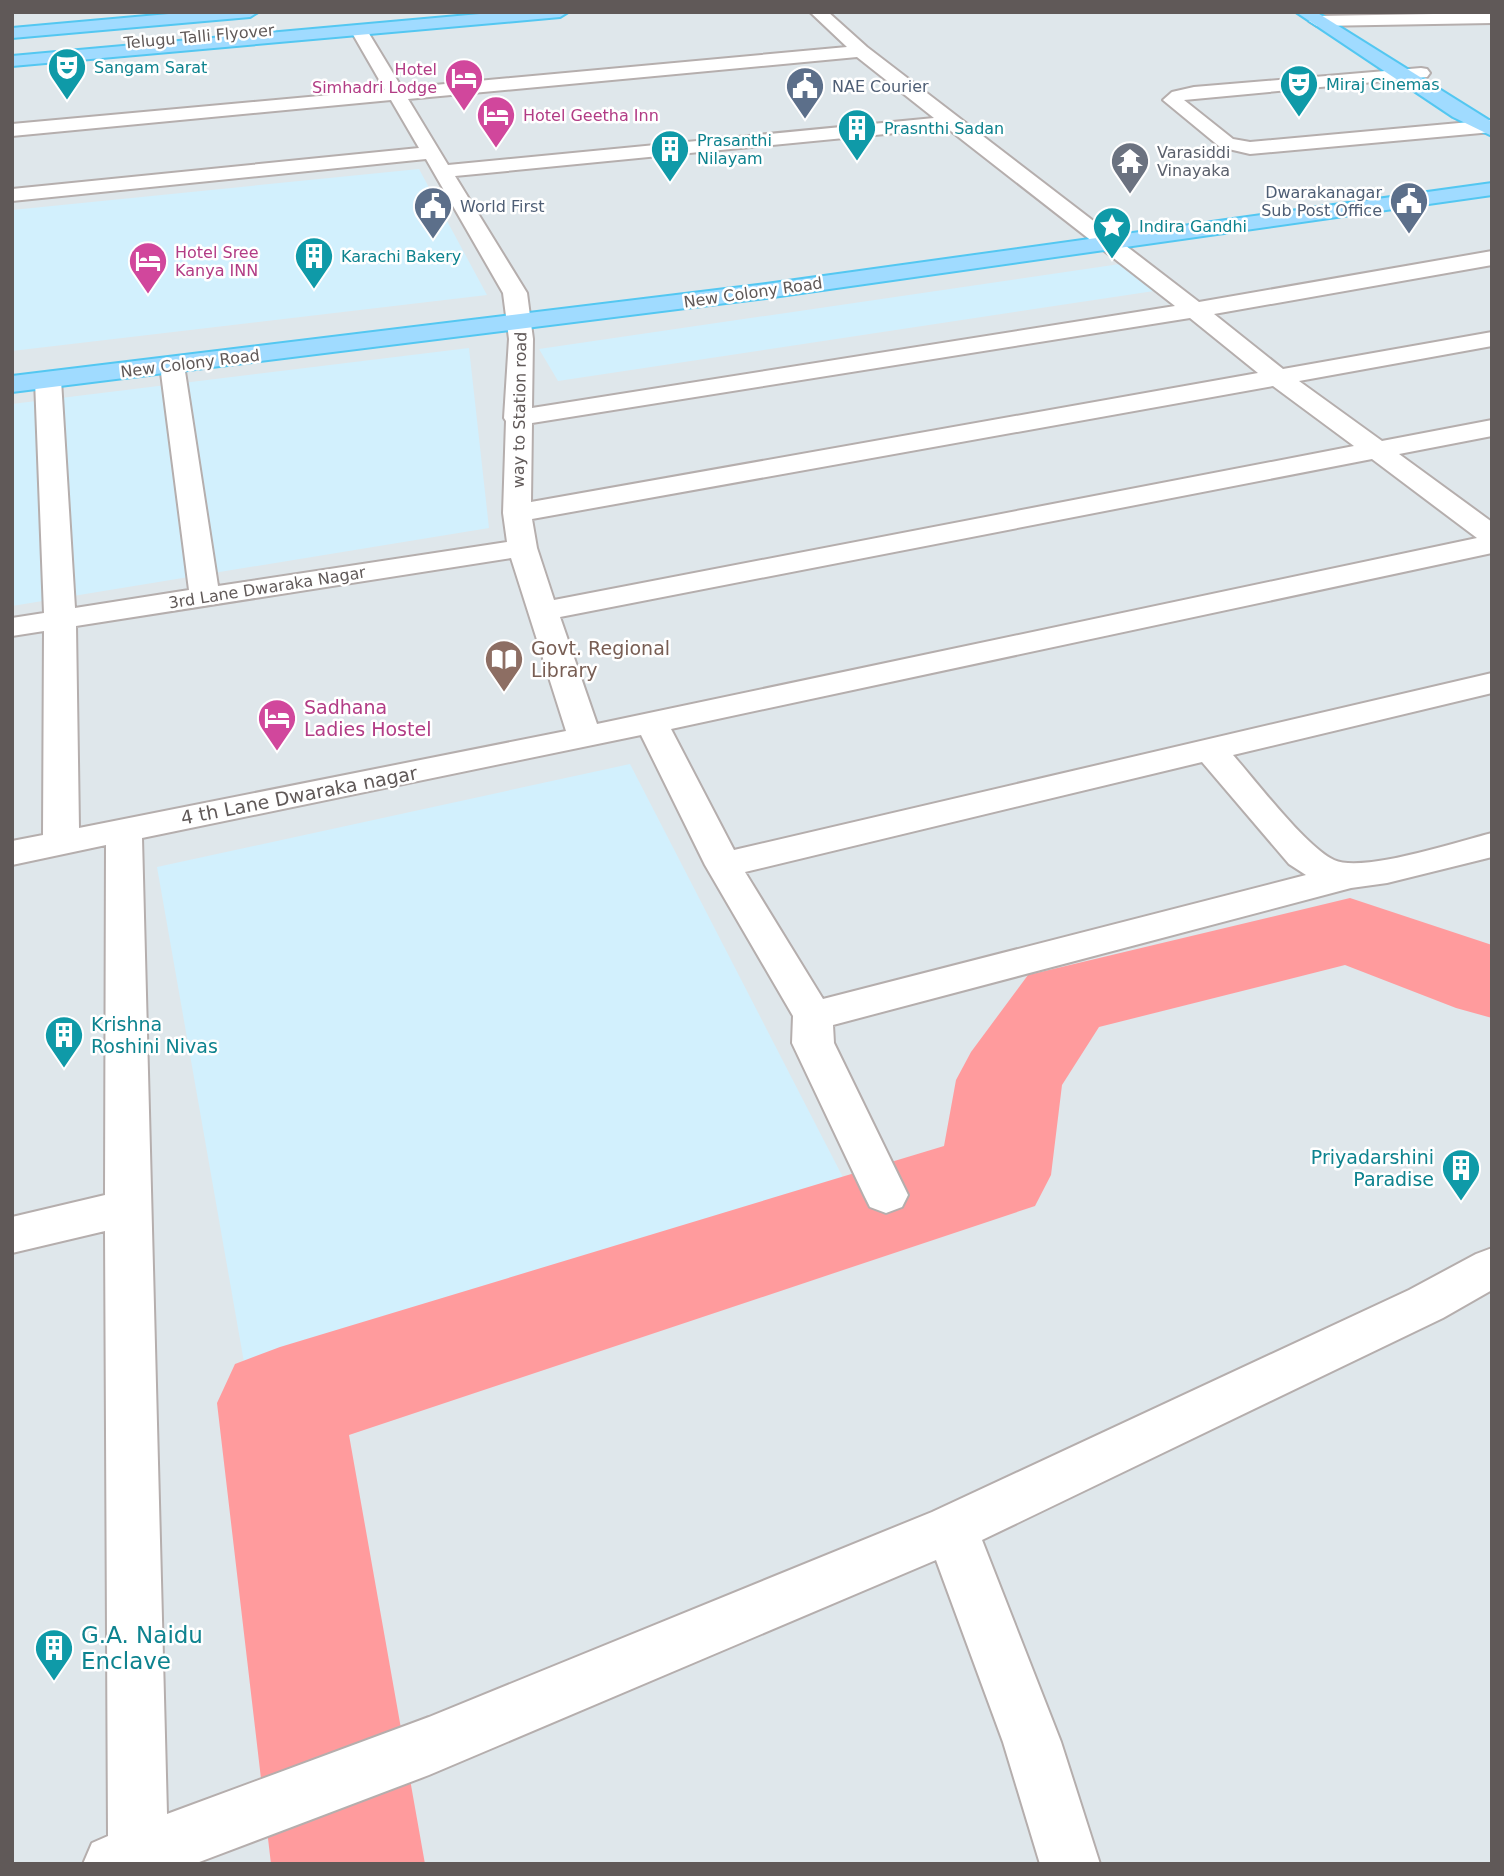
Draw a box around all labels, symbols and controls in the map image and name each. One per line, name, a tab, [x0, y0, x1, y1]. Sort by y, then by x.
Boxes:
street label: Telugu Talli Flyover	[122, 20, 276, 53]
theatre icon: Sangam Sarat	[46, 46, 88, 101]
hotel icon: Hotel Simhadri Lodge	[443, 57, 485, 112]
place label: Sangam Sarat	[94, 58, 207, 77]
place label: Hotel Simhadri Lodge	[312, 60, 437, 97]
theatre icon: Miraj Cinemas	[1278, 63, 1320, 118]
public building icon: NAE Courier	[784, 65, 826, 120]
place label: Miraj Cinemas	[1326, 75, 1440, 94]
place label: NAE Courier	[832, 77, 929, 96]
hotel icon: Hotel Geetha Inn	[475, 94, 517, 149]
place label: Hotel Geetha Inn	[523, 106, 659, 125]
building icon: Prasnthi Sadan	[836, 107, 878, 162]
place label: Prasnthi Sadan	[884, 119, 1004, 138]
building icon: Prasanthi Nilayam	[649, 128, 691, 183]
place label: Prasanthi Nilayam	[697, 131, 772, 168]
temple icon: Varasiddi Vinayaka	[1109, 140, 1151, 195]
place label: Varasiddi Vinayaka	[1157, 143, 1230, 180]
public building icon: Dwarakanagar Sub Post Office	[1388, 180, 1430, 235]
place label: Dwarakanagar Sub Post Office	[1261, 183, 1382, 220]
public building icon: World First	[412, 185, 454, 240]
place label: World First	[460, 197, 545, 216]
place icon: Indira Gandhi	[1091, 205, 1133, 260]
place label: Indira Gandhi	[1139, 217, 1247, 236]
building icon: Karachi Bakery	[293, 235, 335, 290]
hotel icon: Hotel Sree Kanya INN	[127, 240, 169, 295]
place label: Hotel Sree Kanya INN	[175, 243, 259, 280]
place label: Karachi Bakery	[341, 247, 461, 266]
street label: New Colony Road	[682, 273, 824, 312]
street label: way to Station road	[509, 332, 530, 488]
street label: New Colony Road	[119, 346, 261, 381]
street label: 3rd Lane Dwaraka Nagar	[167, 562, 367, 612]
place label: Govt. Regional Library	[531, 637, 670, 681]
library icon: Govt. Regional Library	[483, 638, 525, 693]
place label: Sadhana Ladies Hostel	[304, 696, 431, 740]
hotel icon: Sadhana Ladies Hostel	[256, 697, 298, 752]
street label: 4 th Lane Dwaraka nagar	[179, 761, 419, 829]
place label: Krishna Roshini Nivas	[91, 1013, 218, 1057]
building icon: Krishna Roshini Nivas	[43, 1014, 85, 1069]
place label: Priyadarshini Paradise	[1311, 1146, 1434, 1190]
building icon: Priyadarshini Paradise	[1440, 1147, 1482, 1202]
place label: G.A. Naidu Enclave	[81, 1622, 203, 1674]
building icon: G.A. Naidu Enclave	[33, 1627, 75, 1682]

